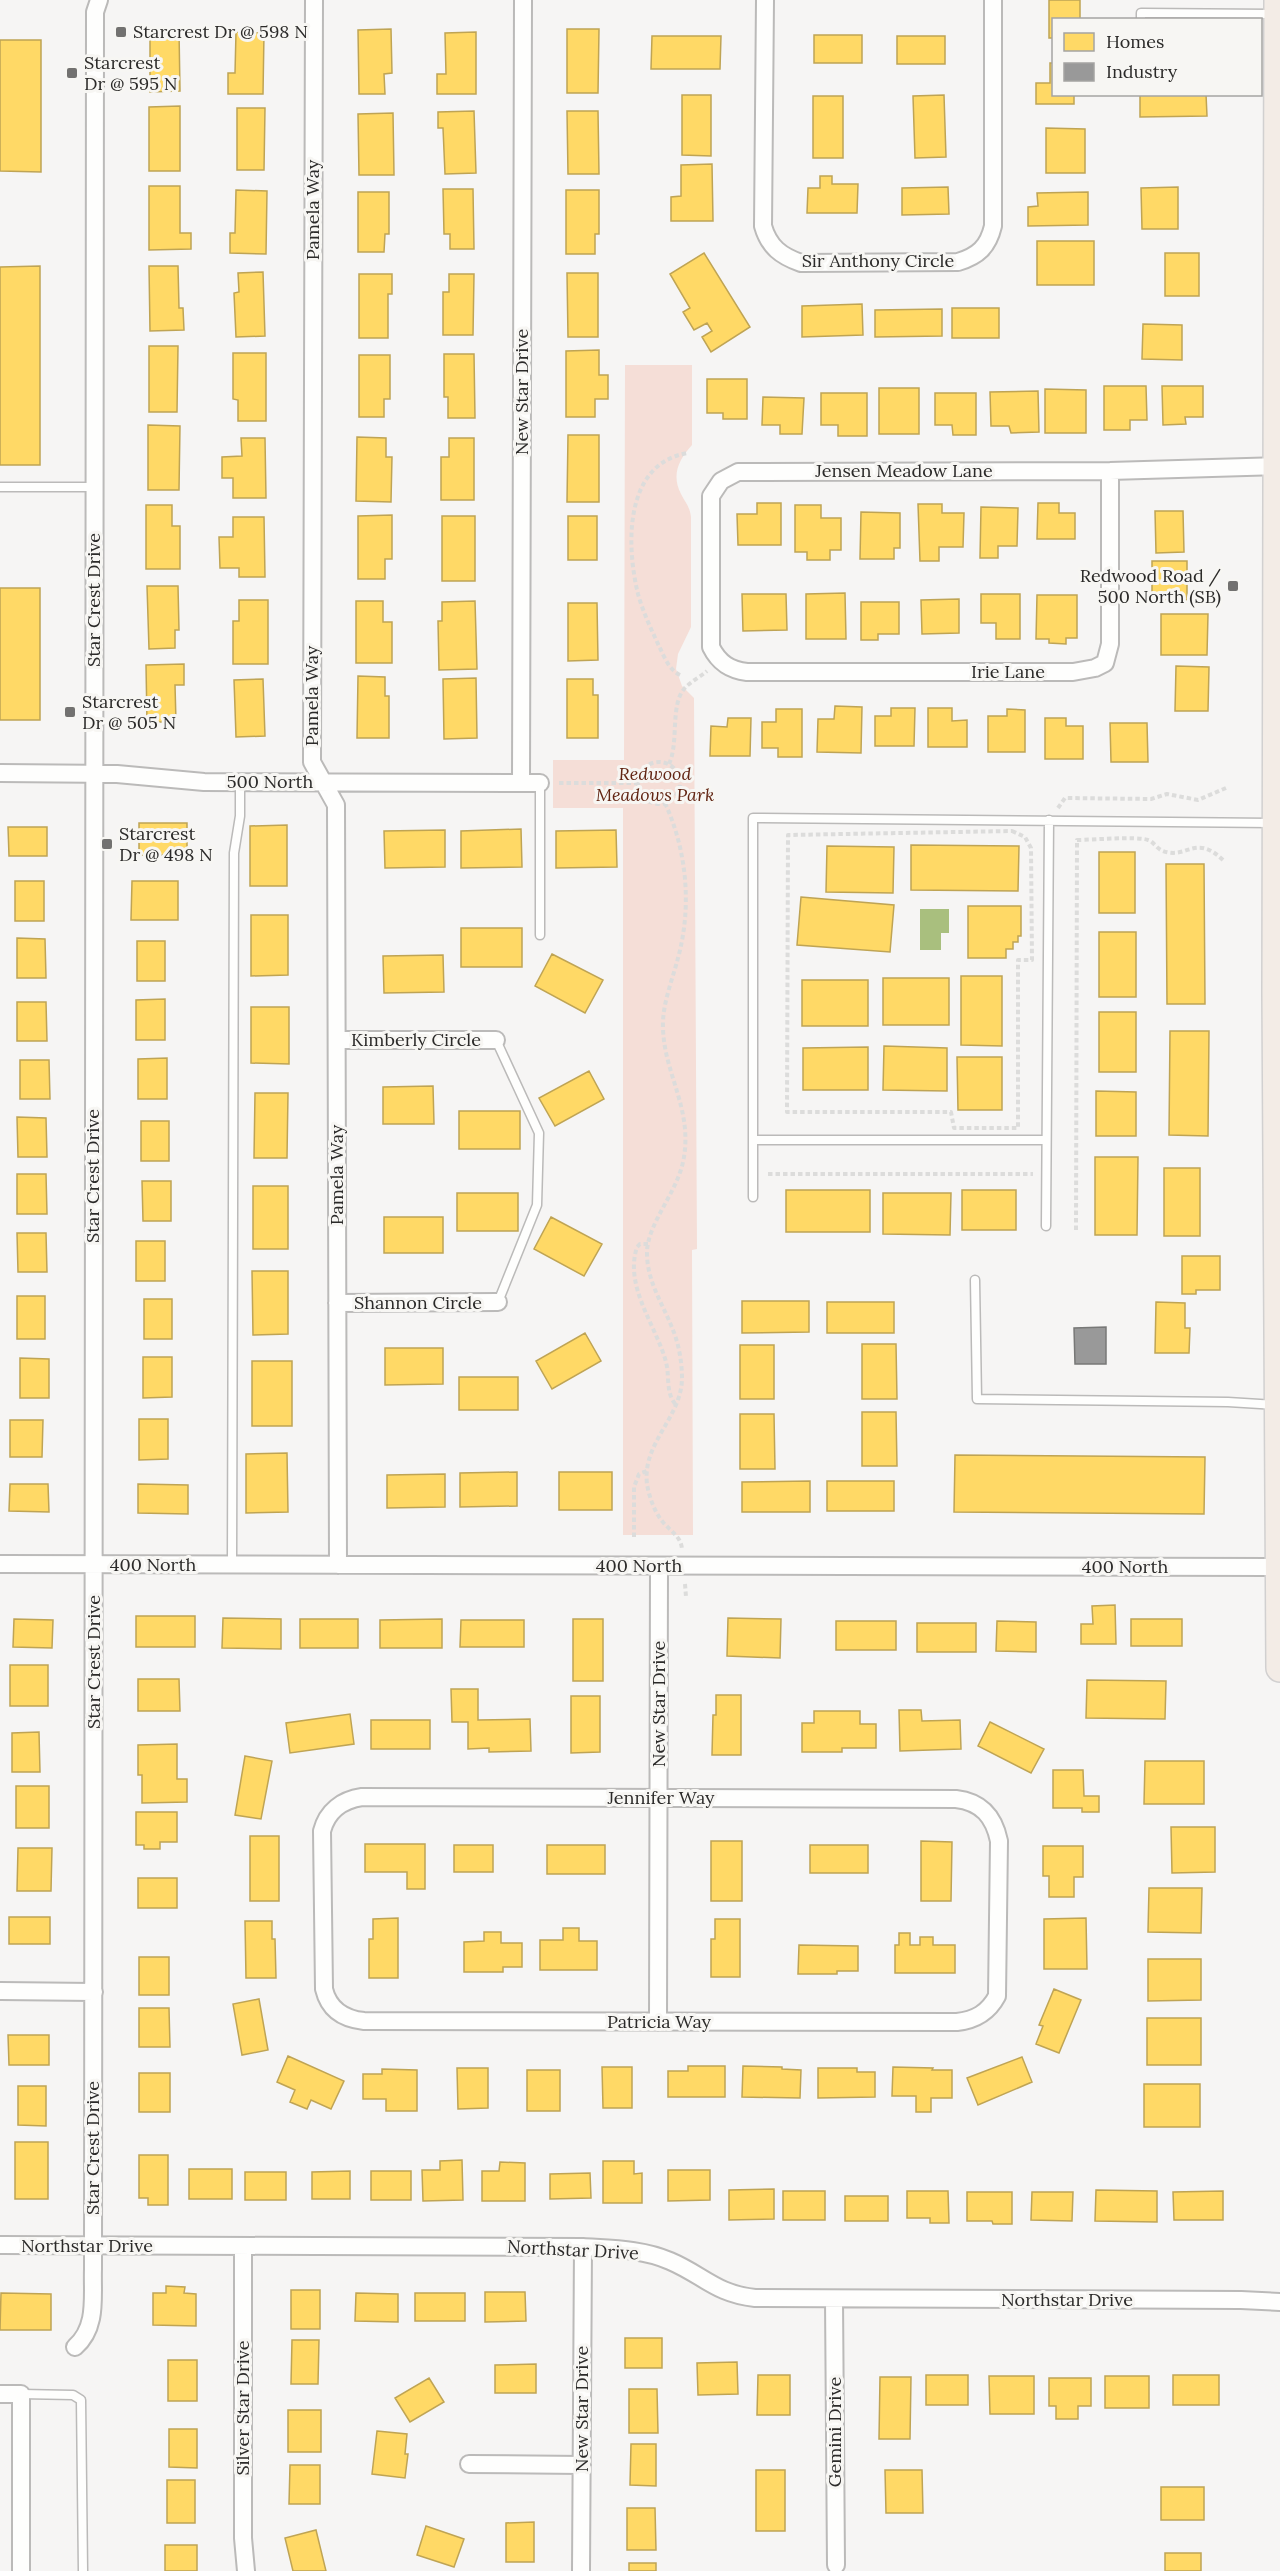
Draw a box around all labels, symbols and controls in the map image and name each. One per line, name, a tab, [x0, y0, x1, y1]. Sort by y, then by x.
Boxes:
legend	[1052, 18, 1262, 96]
place label: Starcrest Dr @ 598 N	[133, 20, 308, 43]
marker: Starcrest Dr @ 598 N	[114, 25, 128, 39]
text: Homes	[1106, 30, 1164, 53]
place label: Starcrest Dr @ 595 N	[84, 51, 177, 95]
text: Industry	[1106, 60, 1178, 83]
marker: Starcrest Dr @ 595 N	[65, 66, 79, 80]
street label: Pamela Way	[301, 159, 324, 260]
street label: Sir Anthony Circle	[802, 249, 955, 272]
street label: New Star Drive	[510, 329, 533, 455]
street label: Jensen Meadow Lane	[814, 459, 993, 482]
street label: Star Crest Drive	[82, 533, 105, 667]
place label: Redwood Road / 500 North (SB)	[1080, 564, 1222, 608]
marker: Redwood Road / 500 North (SB)	[1226, 579, 1240, 593]
street label: Pamela Way	[300, 645, 323, 746]
street label: Irie Lane	[971, 660, 1045, 683]
place label: Starcrest Dr @ 505 N	[82, 690, 176, 734]
marker: Starcrest Dr @ 505 N	[63, 705, 77, 719]
park label: Redwood Meadows Park	[596, 762, 714, 806]
street label: 500 North	[227, 770, 314, 793]
place label: Starcrest Dr @ 498 N	[119, 822, 213, 866]
marker: Starcrest Dr @ 498 N	[100, 837, 114, 851]
street label: Kimberly Circle	[351, 1028, 481, 1051]
street label: Star Crest Drive	[81, 1109, 104, 1243]
street label: Pamela Way	[325, 1124, 348, 1225]
street label: Shannon Circle	[354, 1291, 482, 1314]
street label: 400 North	[110, 1553, 197, 1576]
street label: 400 North	[596, 1554, 683, 1577]
street label: 400 North	[1082, 1555, 1169, 1578]
street label: Star Crest Drive	[82, 1595, 105, 1729]
street label: New Star Drive	[647, 1641, 670, 1767]
street label: Jennifer Way	[606, 1786, 715, 1809]
street label: Patricia Way	[607, 2010, 712, 2033]
street label: Star Crest Drive	[81, 2081, 104, 2215]
street label: Northstar Drive	[21, 2234, 153, 2257]
street label: Northstar Drive	[507, 2235, 640, 2264]
street label: Northstar Drive	[1001, 2288, 1133, 2311]
street label: Silver Star Drive	[231, 2340, 254, 2476]
street label: New Star Drive	[570, 2346, 593, 2472]
street label: Gemini Drive	[823, 2377, 846, 2487]

